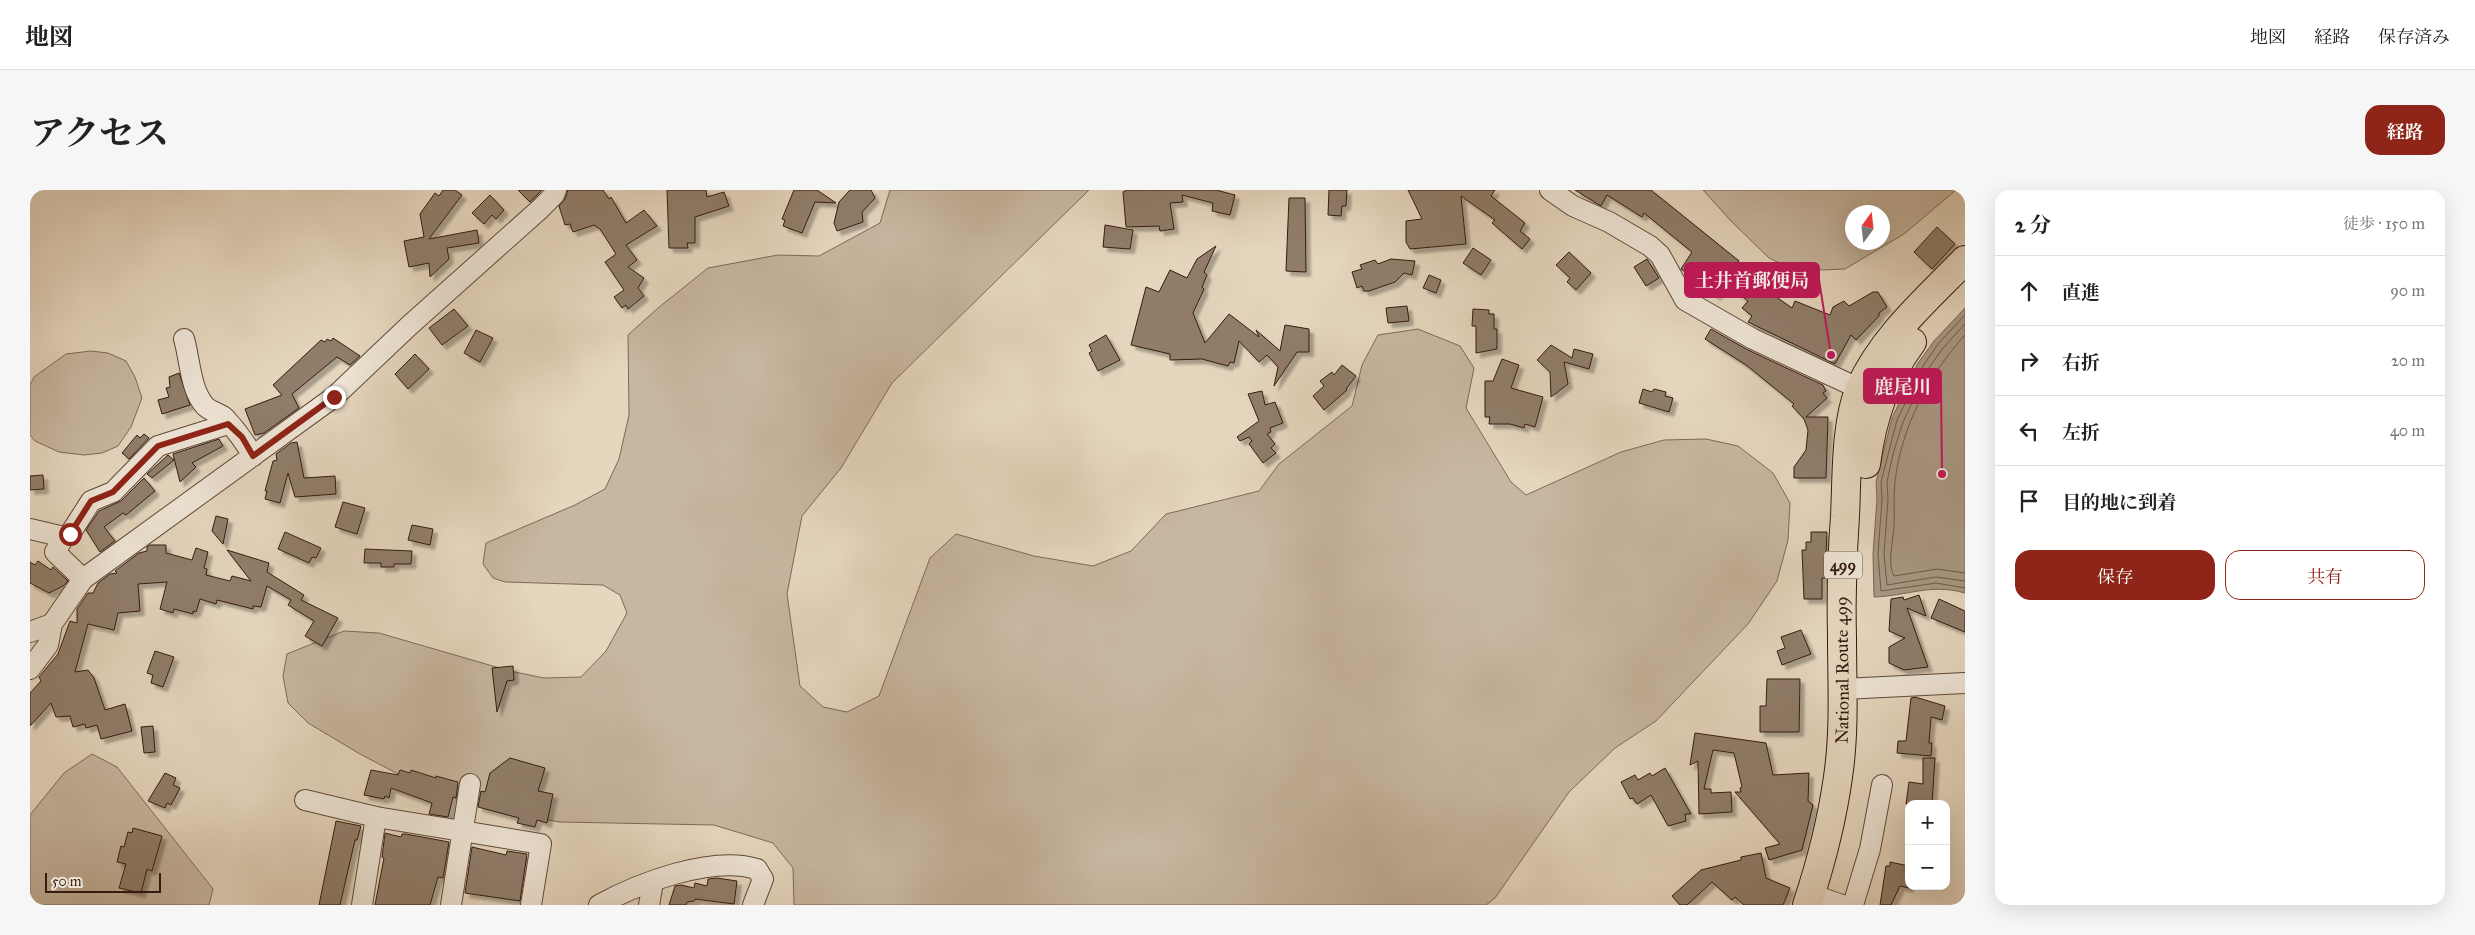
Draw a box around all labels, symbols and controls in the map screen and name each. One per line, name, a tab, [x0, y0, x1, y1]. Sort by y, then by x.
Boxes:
text: 地図	[25, 22, 73, 52]
text: 地図	[2250, 26, 2286, 48]
text: 経路	[2314, 26, 2350, 48]
text: 保存済み	[2378, 26, 2450, 48]
button: 経路	[2365, 105, 2445, 155]
text: アクセス	[30, 112, 169, 155]
north arrow	[1845, 205, 1890, 250]
text: 2 分	[2015, 212, 2051, 238]
text: 徒歩 · 150 m	[2343, 214, 2425, 233]
callout: 土井首郵便局	[1685, 263, 1819, 297]
text: 土井首郵便局	[1695, 269, 1809, 292]
icon: ahead	[2015, 277, 2043, 305]
text: 直進	[2062, 281, 2100, 304]
text: 90 m	[2390, 281, 2425, 300]
icon: right	[2015, 347, 2043, 375]
text: 右折	[2062, 351, 2100, 374]
text: 20 m	[2391, 351, 2425, 370]
callout: 鹿尾川	[1864, 369, 1941, 403]
text: 鹿尾川	[1874, 375, 1932, 398]
route end	[323, 386, 346, 409]
icon: left	[2015, 417, 2043, 445]
text: 左折	[2062, 421, 2100, 444]
text: 40 m	[2390, 421, 2425, 440]
icon: arrive	[2015, 487, 2043, 515]
text: 目的地に到着	[2062, 491, 2176, 514]
route start	[59, 523, 82, 546]
button: 保存	[2015, 550, 2215, 600]
button: 共有	[2225, 550, 2425, 600]
road number: 499	[1824, 552, 1862, 578]
street label: National Route 499	[1831, 596, 1854, 744]
map controls	[1905, 800, 1950, 890]
button: +	[1905, 800, 1950, 845]
button: −	[1905, 845, 1950, 890]
scale bar	[45, 870, 161, 893]
text: 50 m	[52, 873, 81, 890]

